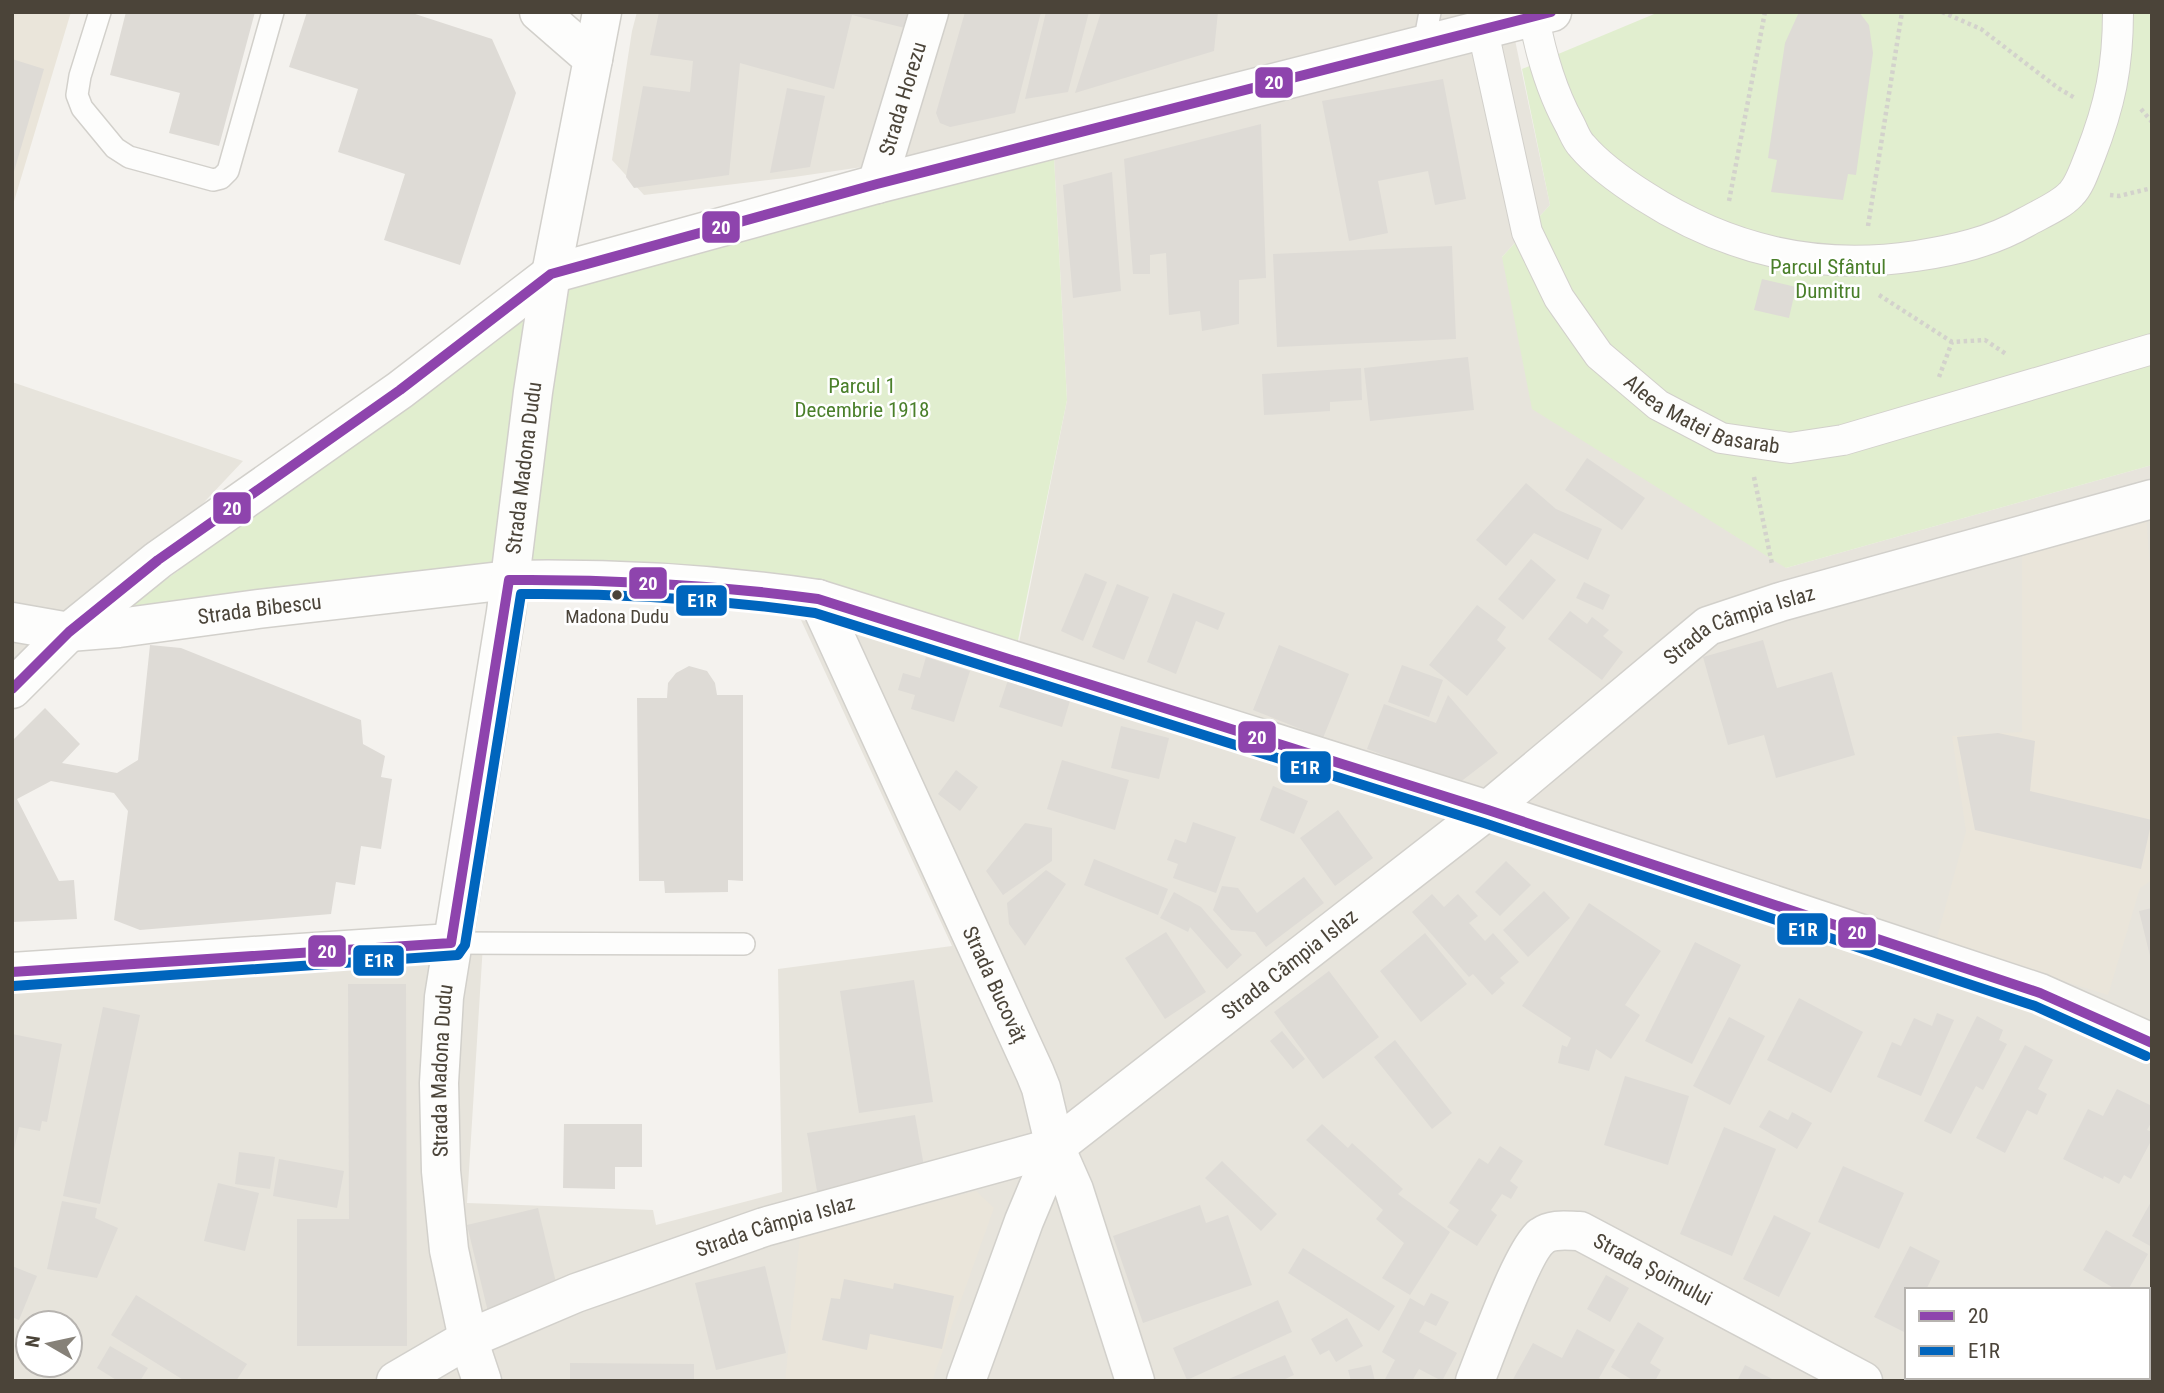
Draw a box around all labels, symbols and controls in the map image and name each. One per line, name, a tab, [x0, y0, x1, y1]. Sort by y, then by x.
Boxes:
street label: Strada Horezu	[874, 39, 931, 159]
line badge: 20	[1254, 66, 1294, 99]
text: 20	[1264, 71, 1284, 94]
line badge: 20	[701, 210, 741, 244]
text: 20	[711, 216, 731, 239]
park label: Parcul Sfântul Dumitru	[1770, 255, 1886, 303]
street label: Aleea Matei Basarab	[1619, 370, 1781, 458]
park label: Parcul 1 Decembrie 1918	[795, 374, 929, 422]
street label: Strada Madona Dudu	[501, 380, 546, 555]
line badge: 20	[212, 491, 252, 525]
text: 20	[222, 497, 242, 520]
line badge: 20	[628, 566, 668, 600]
text: 20	[638, 572, 658, 595]
street label: Strada Câmpia Islaz	[1659, 581, 1817, 670]
line badge: E1R	[675, 584, 728, 617]
marker: Madona Dudu	[610, 588, 624, 602]
text: E1R	[687, 589, 717, 612]
street label: Strada Bibescu	[196, 590, 323, 629]
place label: Madona Dudu	[565, 605, 669, 628]
line badge: 20	[1237, 720, 1277, 754]
text: 20	[1247, 726, 1267, 749]
line badge: E1R	[1279, 750, 1332, 784]
text: E1R	[1290, 756, 1320, 779]
street label: Strada Câmpia Islaz	[1217, 904, 1362, 1025]
line badge: E1R	[1776, 912, 1829, 946]
line badge: 20	[1837, 916, 1877, 949]
text: E1R	[1788, 918, 1818, 941]
text: 20	[1847, 921, 1867, 944]
street label: Strada Bucovăț	[957, 923, 1031, 1047]
line badge: 20	[307, 934, 347, 968]
text: 20	[317, 940, 337, 963]
line badge: E1R	[352, 944, 405, 977]
text: E1R	[364, 949, 394, 972]
street label: Strada Madona Dudu	[427, 983, 458, 1158]
street label: Strada Câmpia Islaz	[692, 1191, 857, 1262]
street label: Strada Șoimului	[1590, 1228, 1716, 1311]
legend	[1905, 1288, 2150, 1379]
text: 20	[1968, 1304, 1989, 1328]
north arrow	[14, 1309, 84, 1379]
text: N	[20, 1334, 45, 1349]
text: E1R	[1968, 1339, 2000, 1363]

